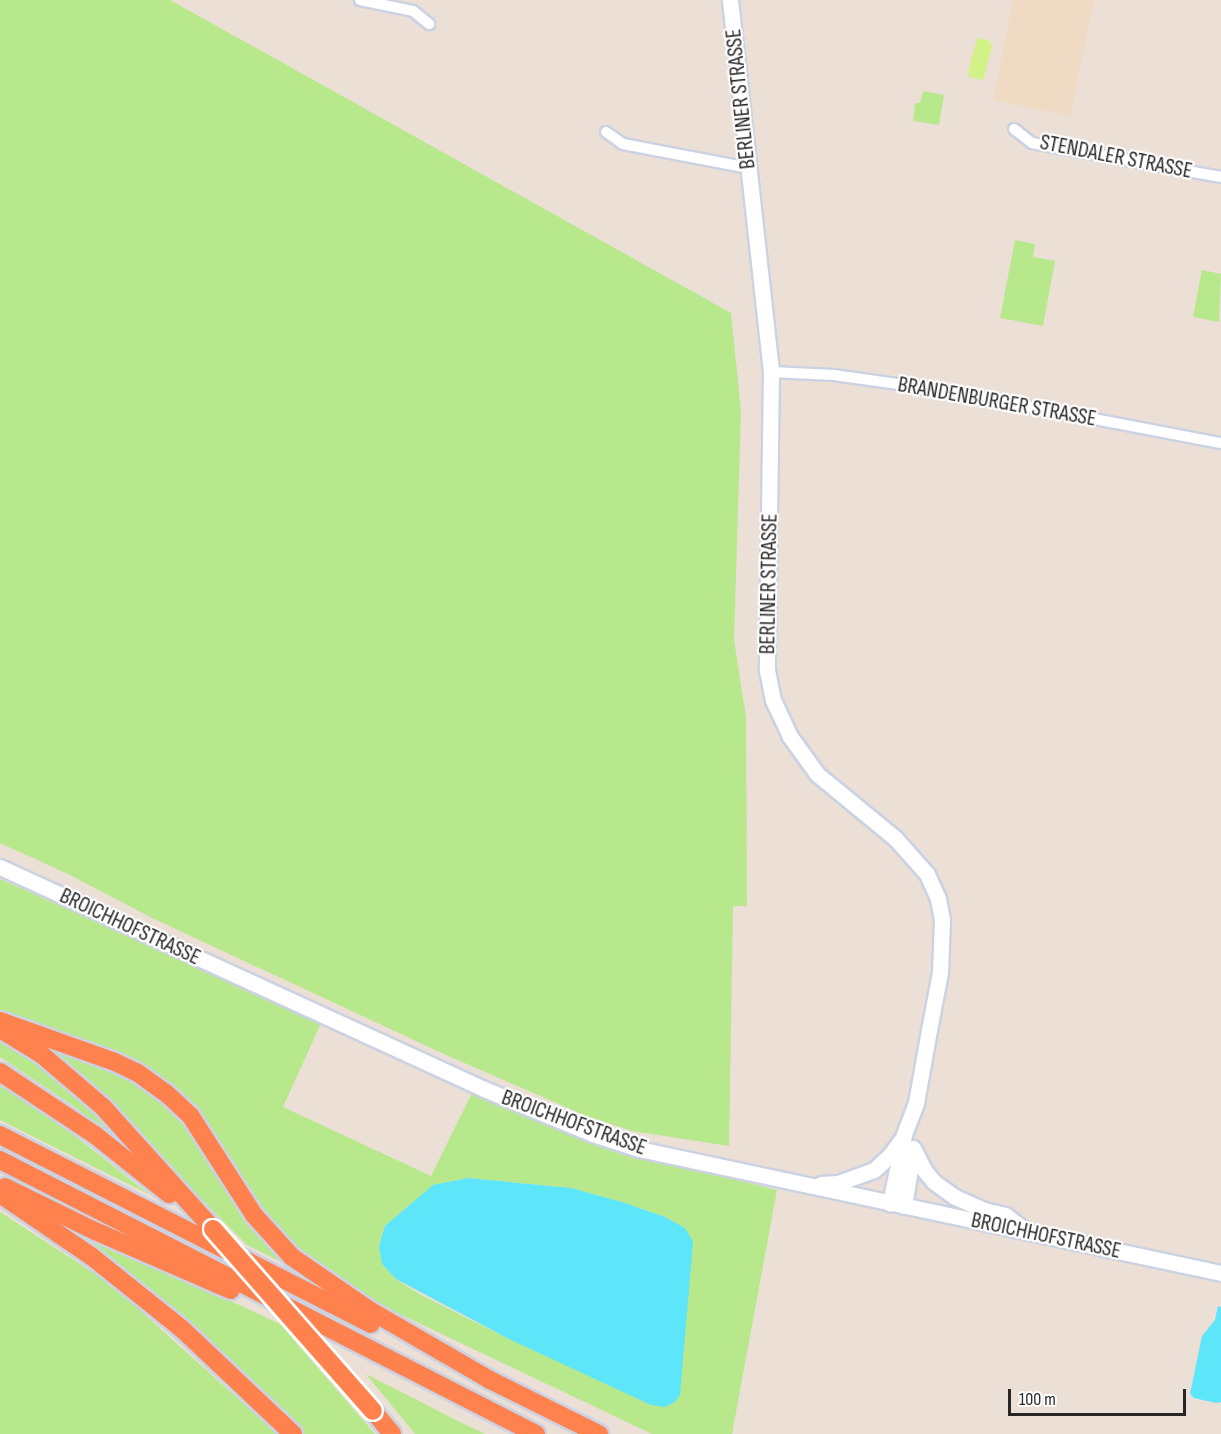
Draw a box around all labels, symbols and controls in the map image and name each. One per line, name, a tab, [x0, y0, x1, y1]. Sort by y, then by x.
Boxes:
street label: BERLINER STRASSE	[721, 28, 761, 170]
street label: STENDALER STRASSE	[1038, 129, 1194, 185]
street label: BRANDENBURGER STRASSE	[896, 372, 1098, 432]
street label: BERLINER STRASSE	[755, 513, 783, 655]
street label: BROICHHOFSTRASSE	[55, 883, 205, 971]
street label: BROICHHOFSTRASSE	[498, 1085, 650, 1161]
street label: BROICHHOFSTRASSE	[969, 1207, 1123, 1265]
scale bar	[1011, 1377, 1190, 1415]
text: 100 m	[1019, 1389, 1056, 1410]

